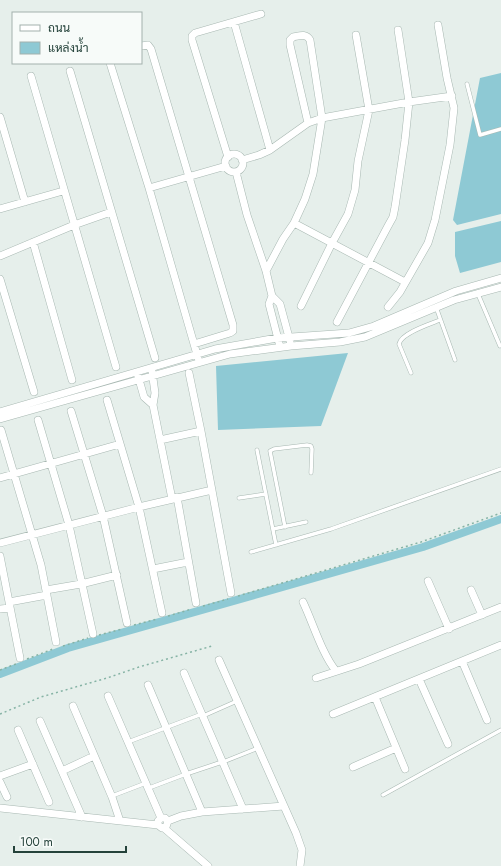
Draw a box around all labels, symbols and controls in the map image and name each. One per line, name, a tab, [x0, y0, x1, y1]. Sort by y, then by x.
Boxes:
legend	[12, 12, 142, 64]
text: ถนน	[48, 19, 71, 37]
text: แหล่งน้ำ	[48, 37, 88, 57]
scale bar	[14, 828, 126, 854]
text: 100 m	[20, 833, 53, 851]

